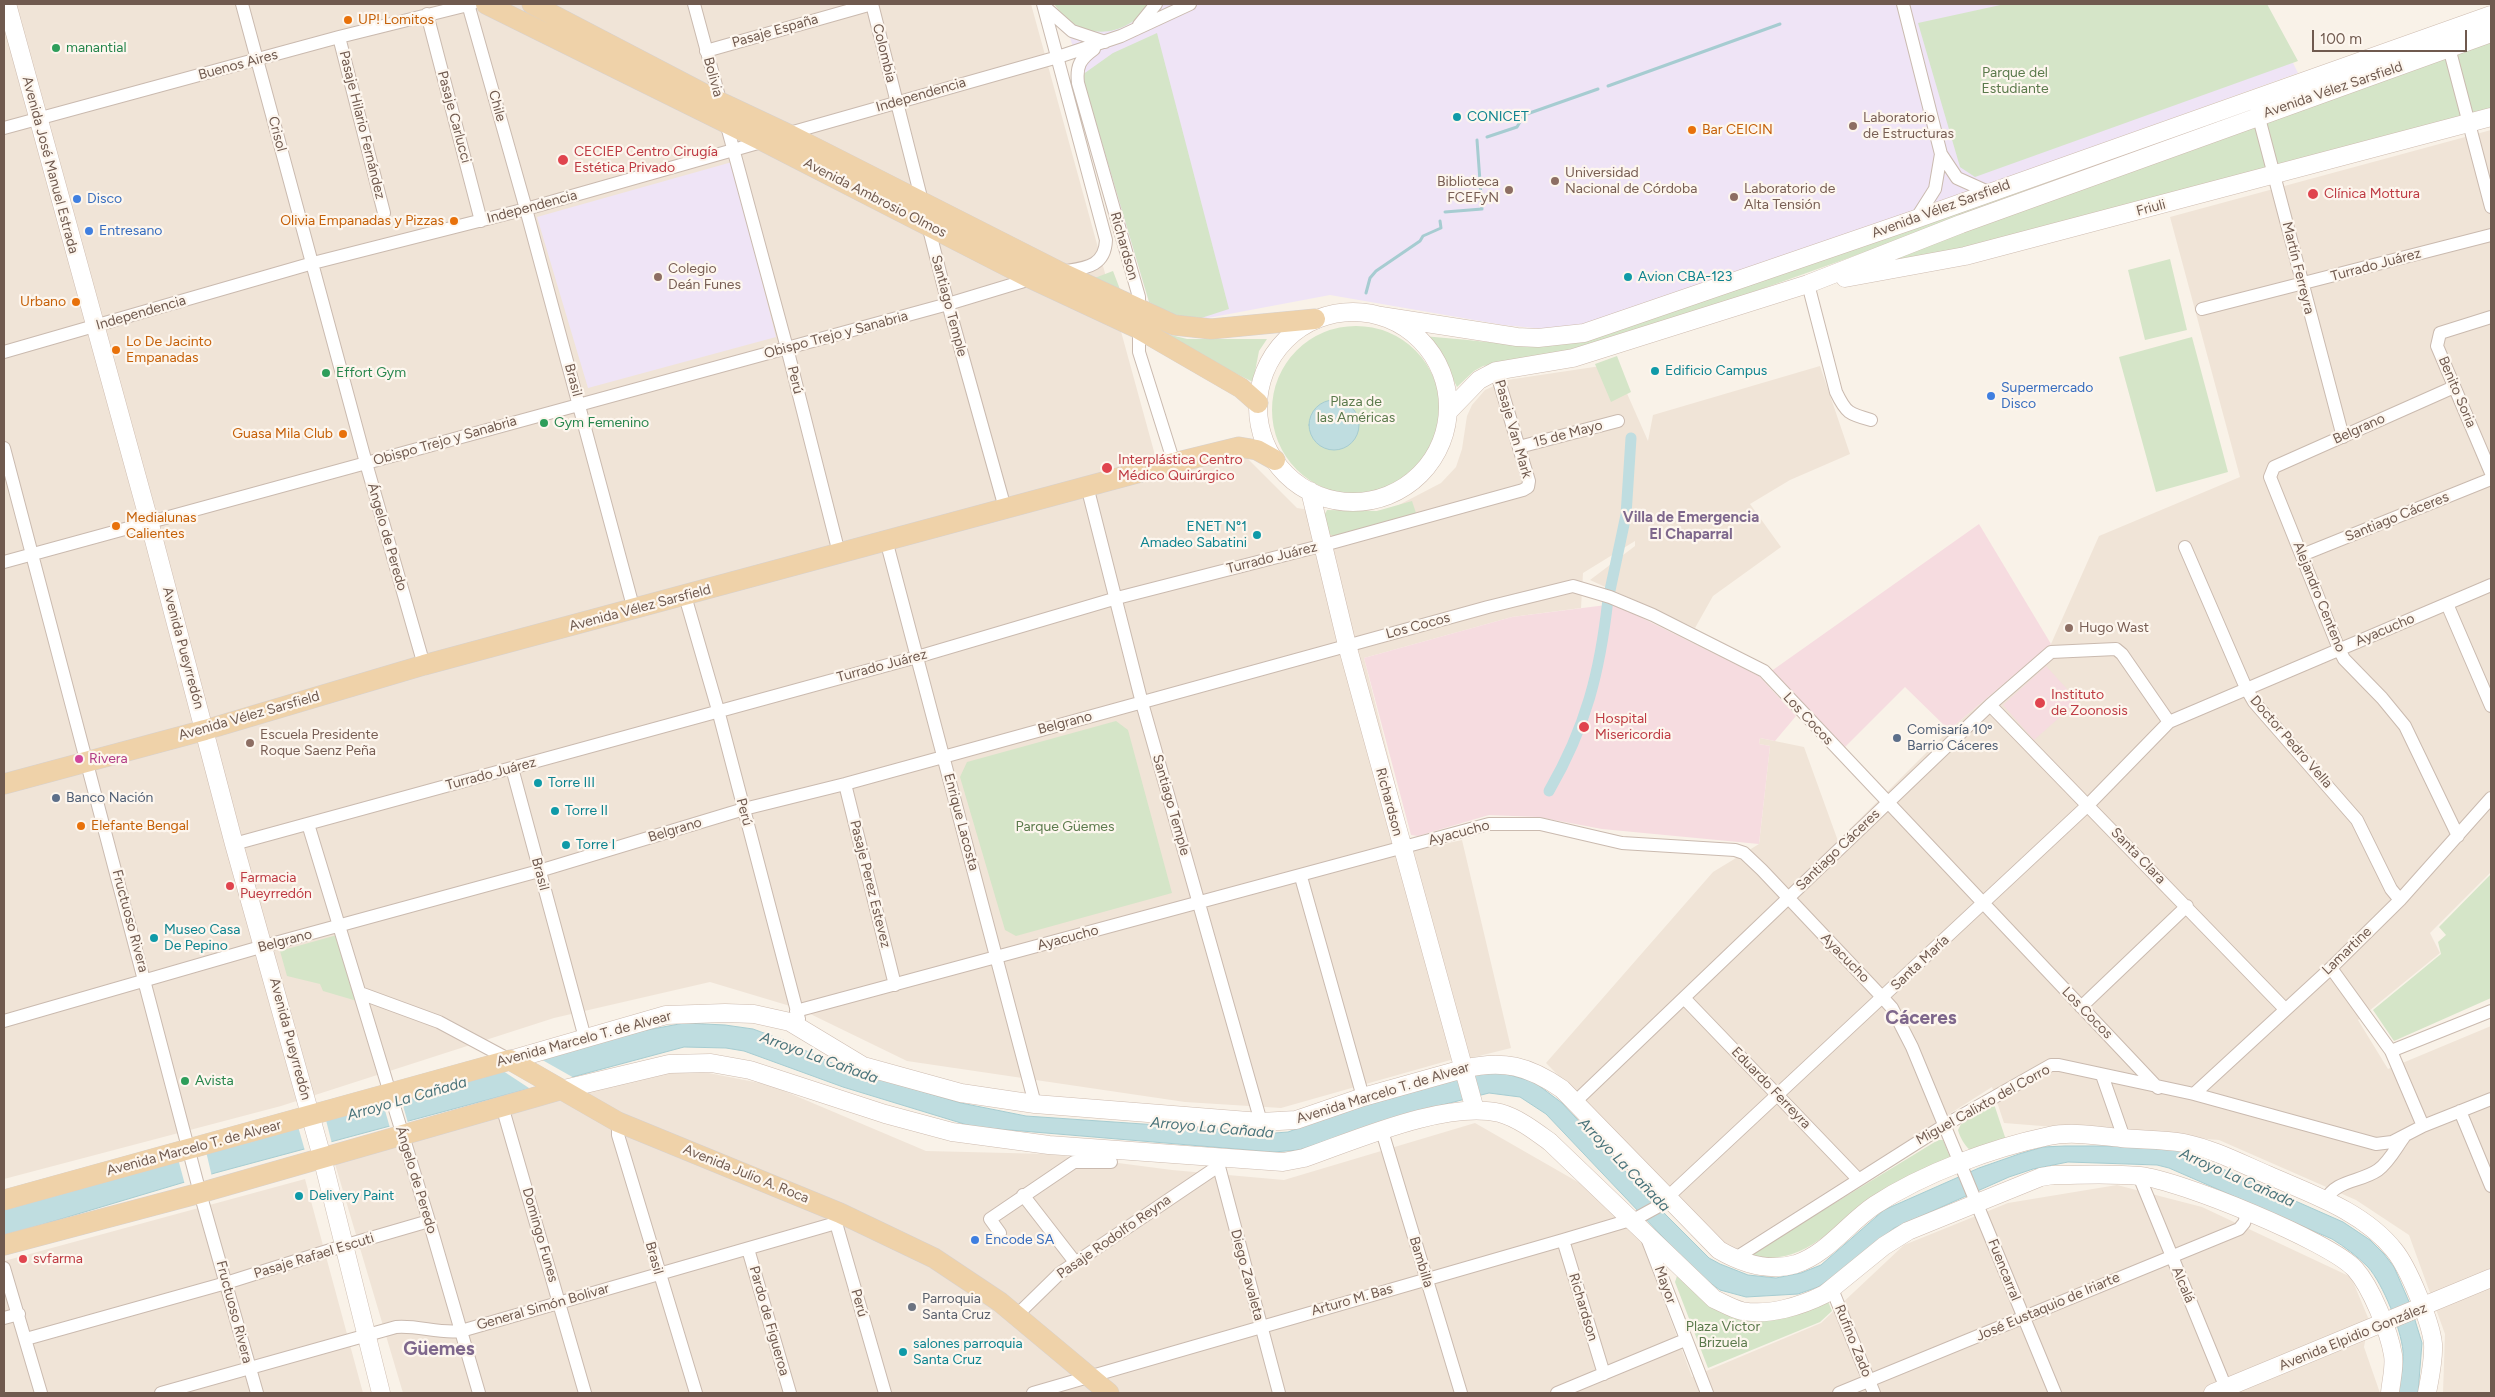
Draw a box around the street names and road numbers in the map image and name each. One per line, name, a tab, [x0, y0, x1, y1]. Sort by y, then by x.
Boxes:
street label: Pasaje España	[730, 11, 820, 51]
street label: Colombia	[869, 22, 899, 84]
street label: Buenos Aires	[196, 46, 280, 84]
street label: Pasaje Hilario Fernández	[335, 49, 389, 201]
street label: Bolivia	[700, 55, 726, 99]
street label: Avenida Vélez Sarsfield	[2261, 58, 2405, 122]
street label: Pasaje Carlucci	[434, 69, 474, 165]
street label: Avenida José Manuel Estrada	[18, 74, 82, 256]
street label: Independencia	[874, 74, 968, 116]
street label: Chile	[485, 88, 509, 124]
street label: Crisol	[264, 115, 290, 153]
street label: Avenida Ambrosio Olmos	[801, 155, 949, 241]
street label: Avenida Vélez Sarsfield	[1869, 176, 2013, 242]
street label: Independencia	[485, 187, 579, 227]
street label: Friuli	[2135, 196, 2167, 220]
street label: Richardson	[1106, 210, 1142, 282]
street label: Martín Ferreyra	[2278, 220, 2318, 316]
street label: Turrado Juárez	[2329, 245, 2423, 285]
street label: Santiago Temple	[927, 253, 971, 359]
street label: Independencia	[94, 292, 188, 334]
street label: Obispo Trejo y Sanabria	[762, 308, 910, 362]
street label: Benito Soria	[2434, 354, 2480, 430]
street label: Brasil	[561, 362, 585, 398]
street label: Perú	[783, 364, 807, 396]
street label: Pasaje Van Mark	[1491, 378, 1535, 480]
street label: Belgrano	[2330, 410, 2388, 448]
street label: Obispo Trejo y Sanabria	[371, 412, 519, 470]
street label: 15 de Mayo	[1532, 417, 1604, 451]
street label: Ángelo de Peredo	[364, 481, 410, 593]
street label: Santiago Cáceres	[2343, 489, 2451, 545]
street label: Turrado Juárez	[1225, 539, 1319, 577]
street label: Alejandro Centeno	[2289, 539, 2349, 655]
street label: Avenida Vélez Sarsfield	[567, 581, 713, 635]
street label: Avenida Pueyrredón	[159, 585, 207, 711]
street label: Los Cocos	[1384, 609, 1452, 643]
street label: Ayacucho	[2353, 610, 2417, 650]
street label: Turrado Juárez	[835, 646, 929, 686]
street label: Avenida Vélez Sarsfield	[176, 688, 322, 744]
street label: Los Cocos	[1779, 689, 1837, 749]
street label: Doctor Pedro Vella	[2246, 692, 2336, 792]
street label: Belgrano	[1036, 708, 1094, 738]
street label: Santiago Temple	[1149, 752, 1193, 858]
street label: Turrado Juárez	[444, 754, 538, 794]
street label: Richardson	[1372, 766, 1406, 838]
street label: Enrique Lacosta	[940, 771, 982, 873]
street label: Perú	[732, 796, 756, 828]
street label: Santiago Cáceres	[1792, 806, 1884, 894]
street label: Belgrano	[646, 814, 704, 846]
street label: Ayacucho	[1427, 817, 1491, 849]
street label: Pasaje Perez Estevez	[846, 818, 894, 950]
street label: Santa Clara	[2107, 824, 2169, 888]
street label: Brasil	[528, 856, 552, 892]
street label: Fructuoso Rivera	[108, 868, 152, 974]
street label: Ayacucho	[1036, 922, 1100, 954]
street label: Lamartine	[2319, 923, 2375, 979]
street label: Belgrano	[256, 926, 314, 956]
street label: Ayacucho	[1817, 930, 1873, 986]
street label: Santa María	[1887, 932, 1953, 994]
street label: Avenida Pueyrredón	[266, 976, 314, 1102]
street label: Los Cocos	[2058, 983, 2116, 1043]
street label: Avenida Marcelo T. de Alvear	[495, 1008, 673, 1070]
street label: Eduardo Ferreyra	[1728, 1044, 1814, 1132]
street label: Avenida Marcelo T. de Alvear	[1294, 1059, 1472, 1127]
street label: Miguel Calixto del Corro	[1913, 1061, 2053, 1149]
street label: Avenida Marcelo T. de Alvear	[105, 1117, 283, 1179]
street label: Ángelo de Peredo	[392, 1124, 440, 1236]
street label: Avenida Julio A. Roca	[681, 1141, 811, 1207]
street label: Domingo Funes	[518, 1186, 562, 1284]
street label: Pasaje Rodolfo Reyna	[1054, 1191, 1174, 1283]
street label: Diego Zavaleta	[1227, 1228, 1267, 1322]
street label: Pasaje Rafael Escuti	[252, 1230, 376, 1282]
street label: Bambilla	[1405, 1235, 1437, 1289]
street label: Fuencarral	[1984, 1237, 2024, 1303]
street label: Brasil	[641, 1240, 667, 1276]
street label: Fructuoso Rivera	[212, 1259, 256, 1365]
street label: Pardo de Figueroa	[745, 1264, 793, 1378]
street label: Mayor	[1650, 1264, 1680, 1306]
street label: Alcalá	[2168, 1264, 2198, 1306]
street label: José Eustaquio de Iriarte	[1974, 1269, 2122, 1345]
street label: Richardson	[1565, 1271, 1601, 1343]
street label: General Simón Bolivar	[475, 1280, 611, 1334]
street label: Arturo M. Bas	[1309, 1280, 1395, 1320]
street label: Perú	[847, 1287, 871, 1319]
street label: Avenida Elpidio González	[2277, 1300, 2429, 1374]
street label: Rufino Zado	[1831, 1302, 1875, 1380]

